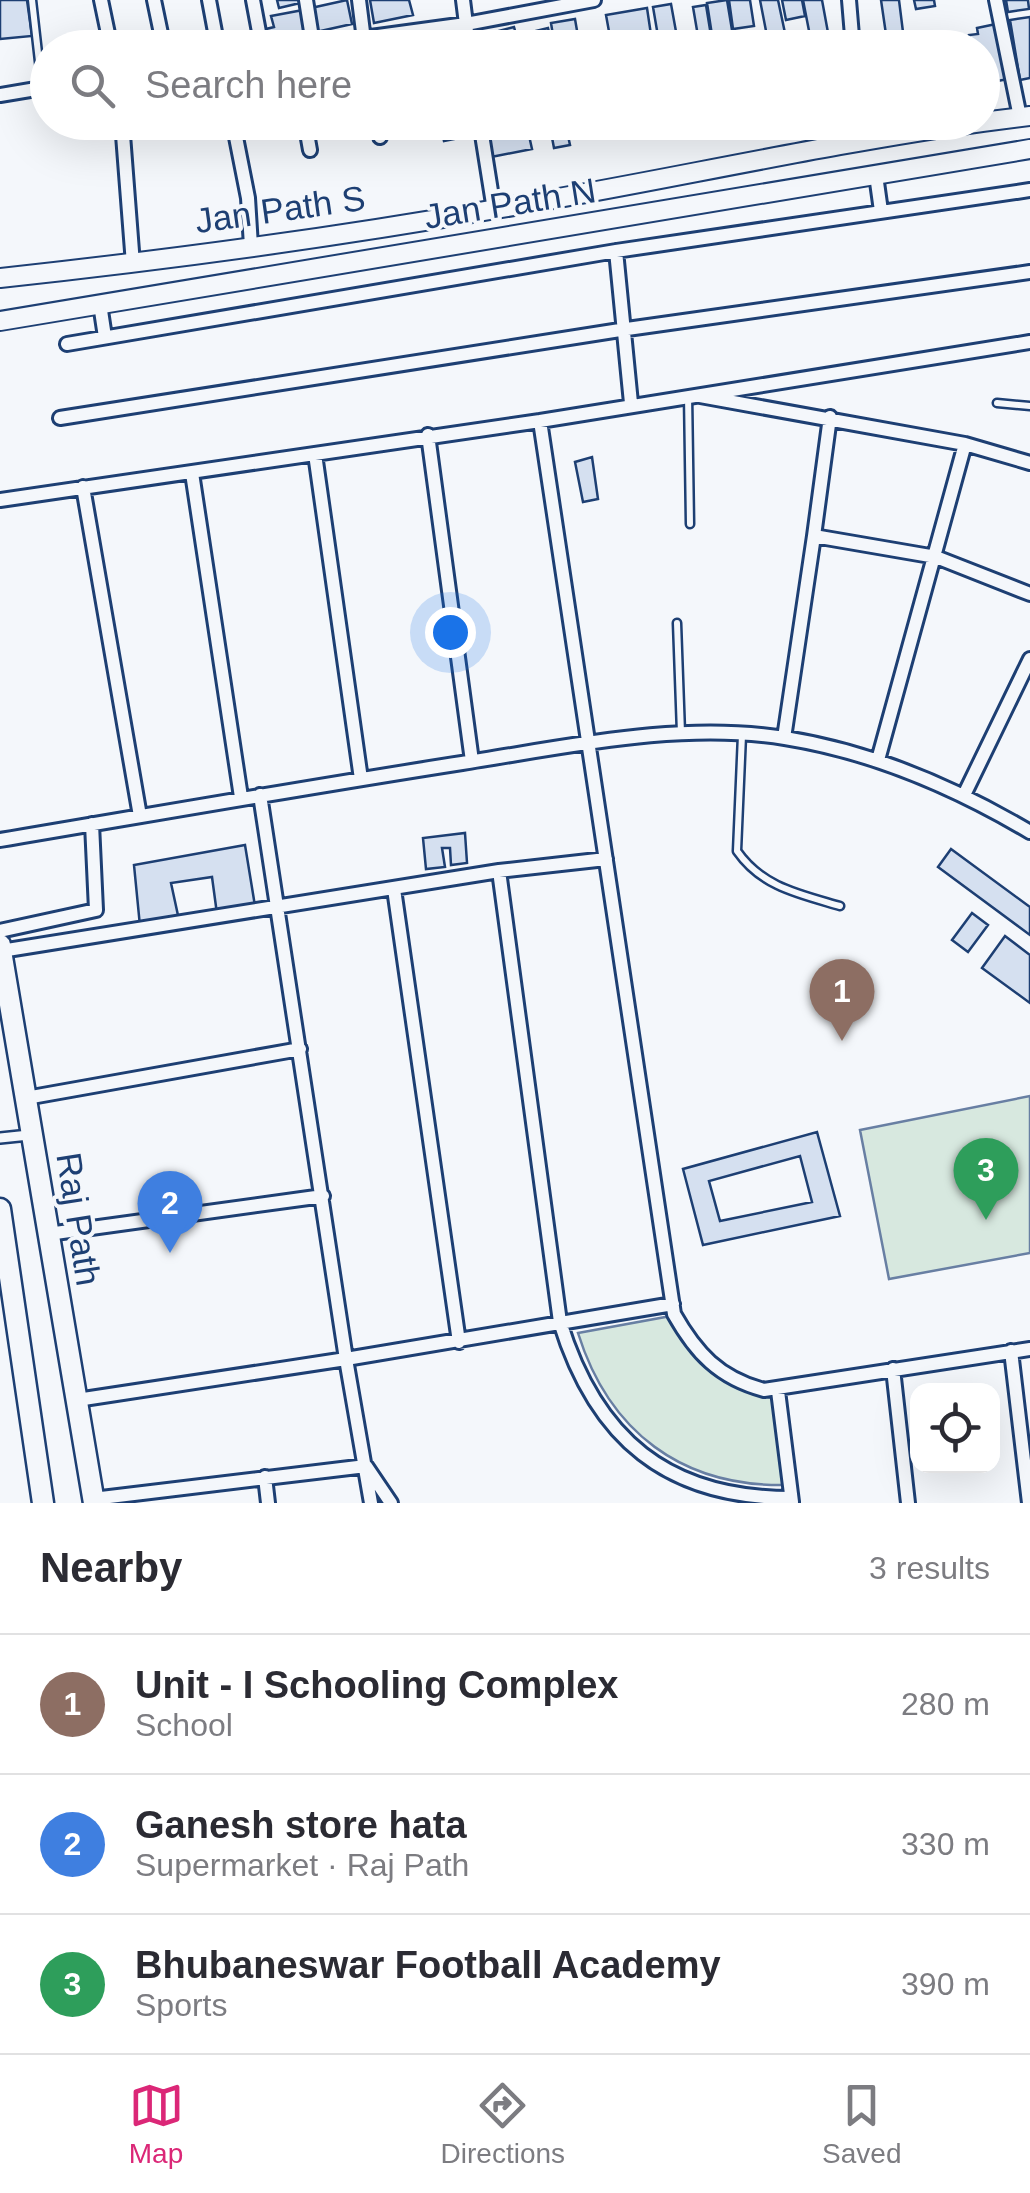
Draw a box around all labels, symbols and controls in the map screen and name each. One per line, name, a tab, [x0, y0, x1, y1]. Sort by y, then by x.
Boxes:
search box	[30, 30, 1000, 140]
icon: search	[65, 58, 120, 113]
text: Search here	[145, 64, 352, 106]
street label: Jan Path N	[421, 170, 599, 236]
street label: Jan Path S	[193, 178, 367, 240]
your location	[425, 607, 476, 658]
pin: 1	[810, 958, 874, 1041]
pin: 3	[954, 1138, 1018, 1220]
street label: Raj Path	[49, 1150, 109, 1288]
pin: 2	[138, 1170, 202, 1253]
map controls	[910, 1383, 1000, 1473]
button: locate	[910, 1383, 1000, 1473]
text: Nearby	[40, 1544, 182, 1591]
text: 3 results	[869, 1550, 990, 1586]
text: Unit - I Schooling Complex	[135, 1664, 618, 1706]
text: 1	[64, 1686, 81, 1722]
text: 280 m	[901, 1686, 990, 1722]
text: School	[135, 1707, 233, 1743]
text: Ganesh store hata	[135, 1804, 467, 1846]
text: 2	[64, 1826, 81, 1862]
text: 330 m	[901, 1826, 990, 1862]
text: Supermarket · Raj Path	[135, 1847, 469, 1883]
text: Bhubaneswar Football Academy	[135, 1944, 721, 1986]
text: 3	[64, 1966, 81, 2002]
text: 390 m	[901, 1966, 990, 2002]
text: Sports	[135, 1987, 227, 2023]
tab: Map	[129, 2078, 184, 2170]
tab: Directions	[441, 2078, 565, 2170]
tab: Saved	[822, 2078, 901, 2170]

